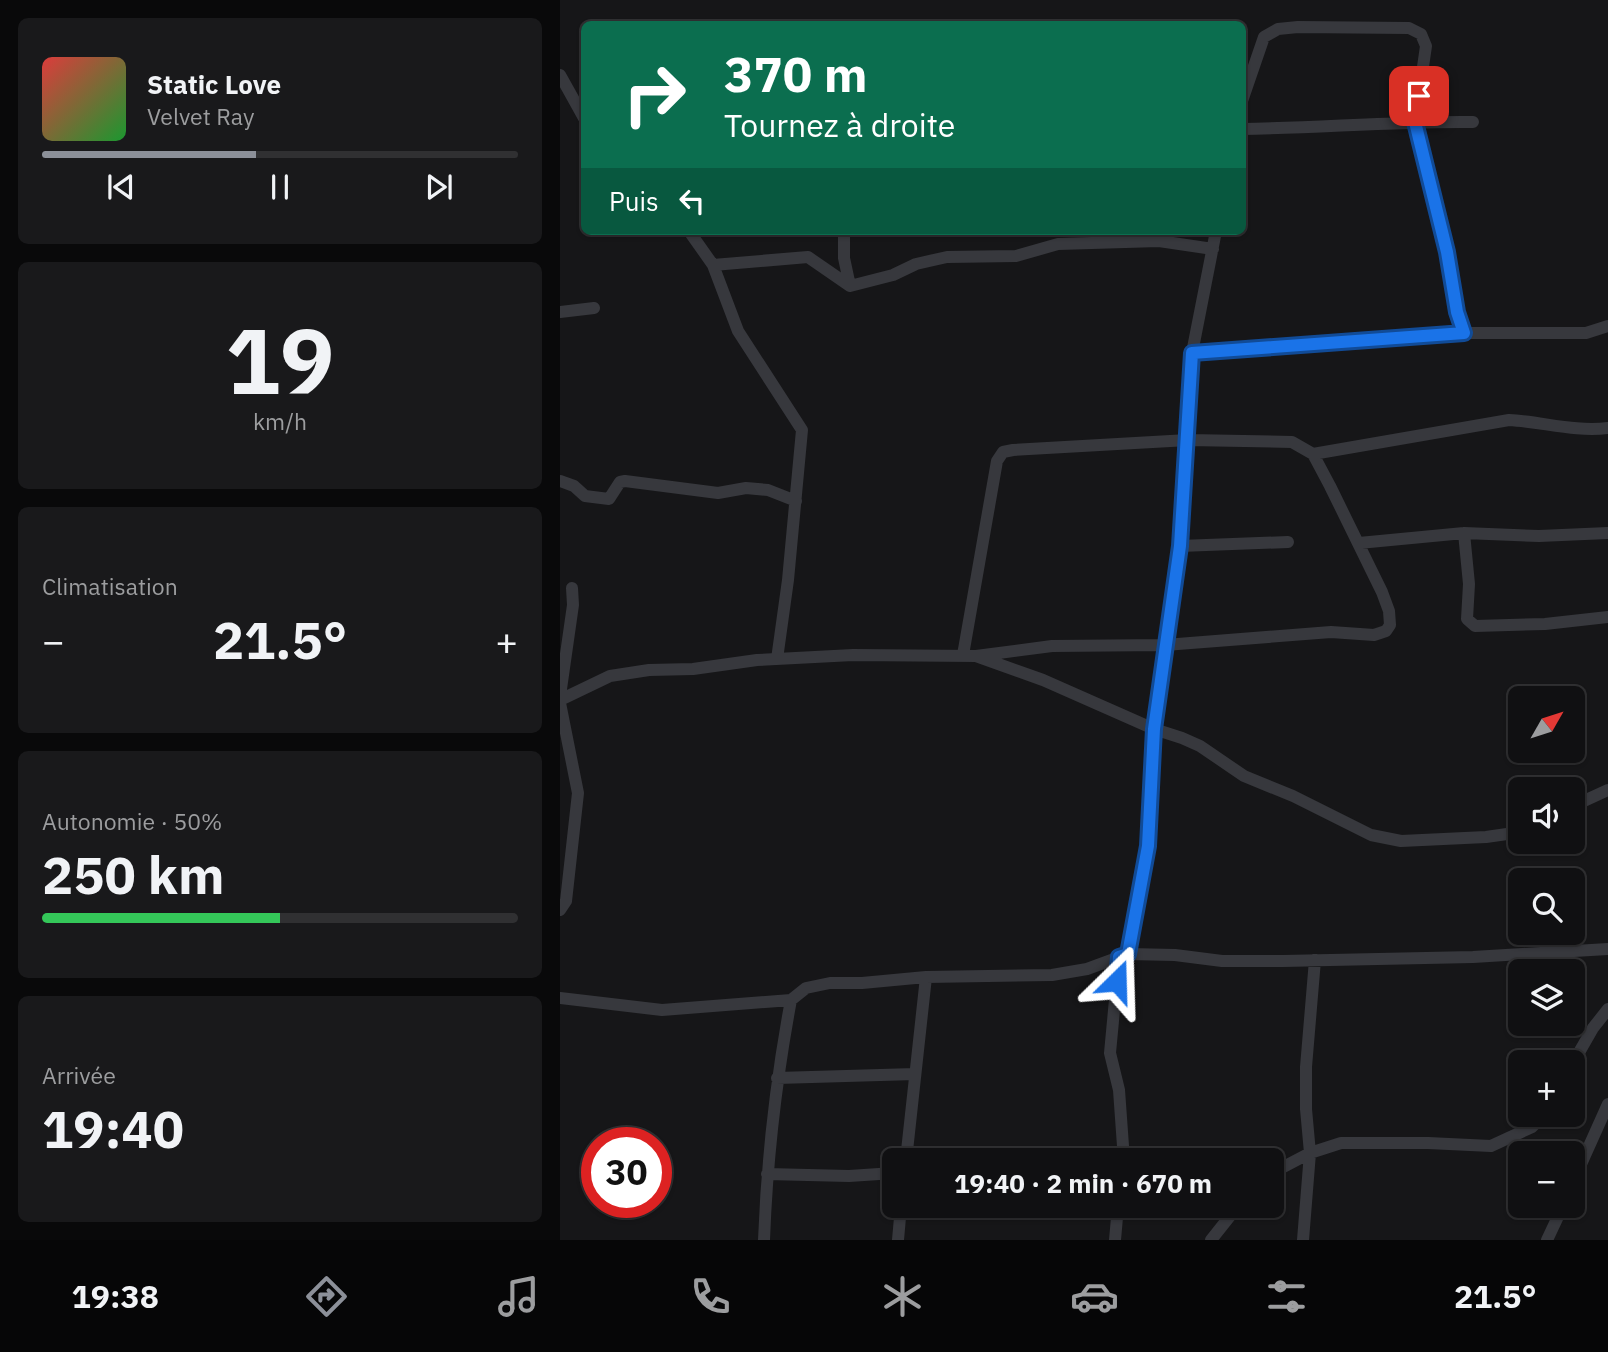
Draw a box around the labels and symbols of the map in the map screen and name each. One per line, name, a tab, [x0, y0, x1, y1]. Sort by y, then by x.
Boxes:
pin	[1389, 66, 1449, 126]
north arrow	[1508, 686, 1586, 763]
position arrow	[1080, 944, 1154, 1018]
speed limit sign: 30	[581, 1127, 672, 1218]

